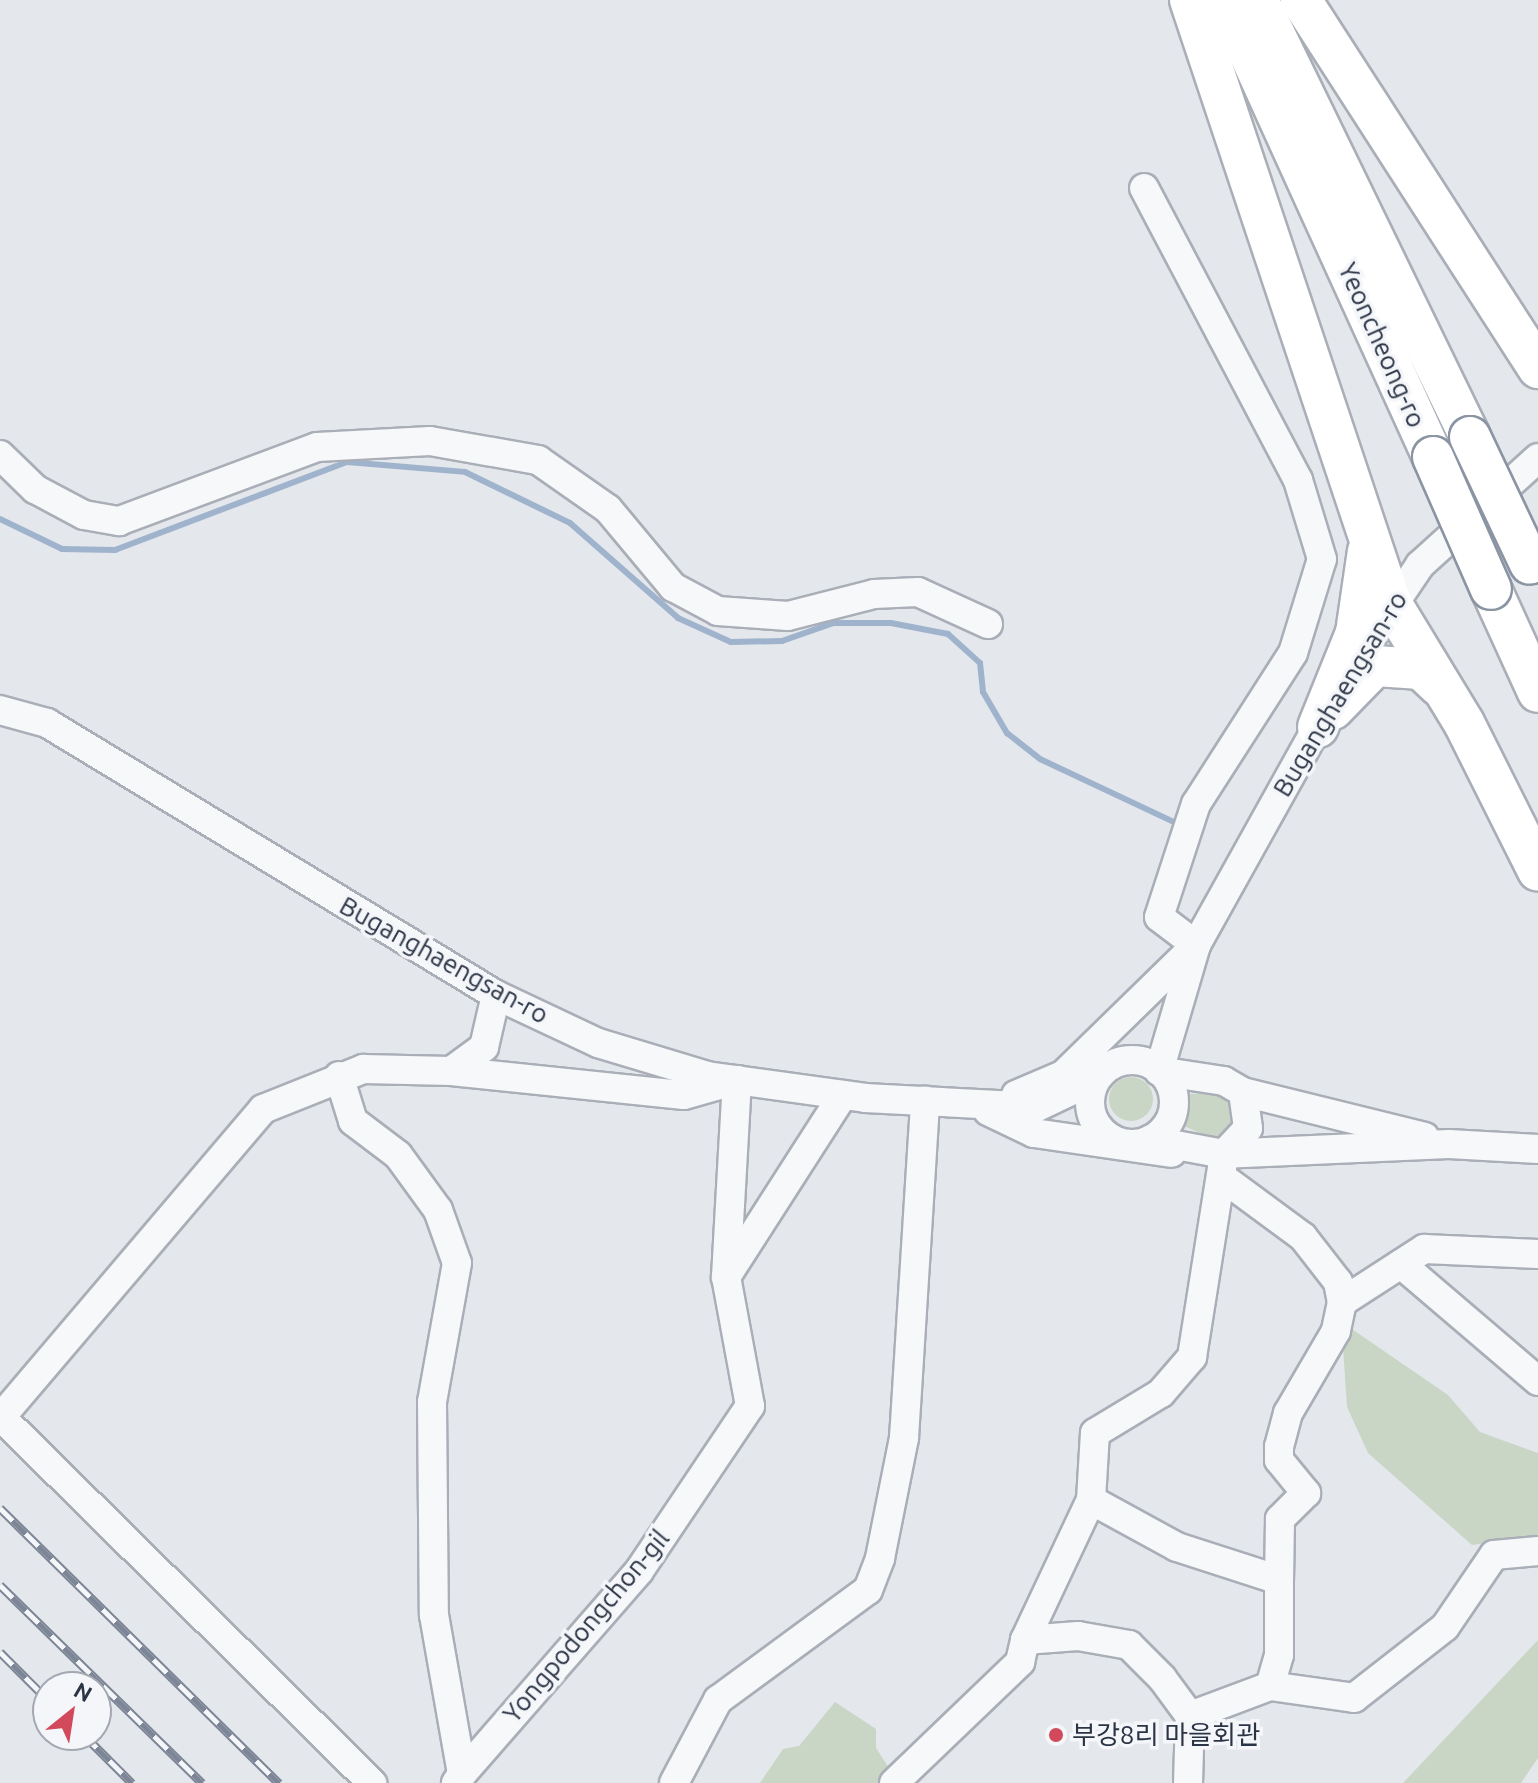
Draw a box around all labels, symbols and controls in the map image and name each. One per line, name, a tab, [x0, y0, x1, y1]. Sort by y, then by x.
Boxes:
street label: Yeoncheong-ro	[1332, 258, 1432, 432]
street label: Buganghaengsan-ro	[1266, 586, 1414, 802]
street label: Buganghaengsan-ro	[334, 890, 554, 1030]
street label: Yongpodongchon-gil	[496, 1523, 676, 1729]
north arrow	[32, 1671, 112, 1751]
text: N	[70, 1677, 97, 1706]
place label: 부강8리 마을회관	[1072, 1719, 1260, 1751]
marker: 부강8리 마을회관	[1047, 1726, 1065, 1744]

